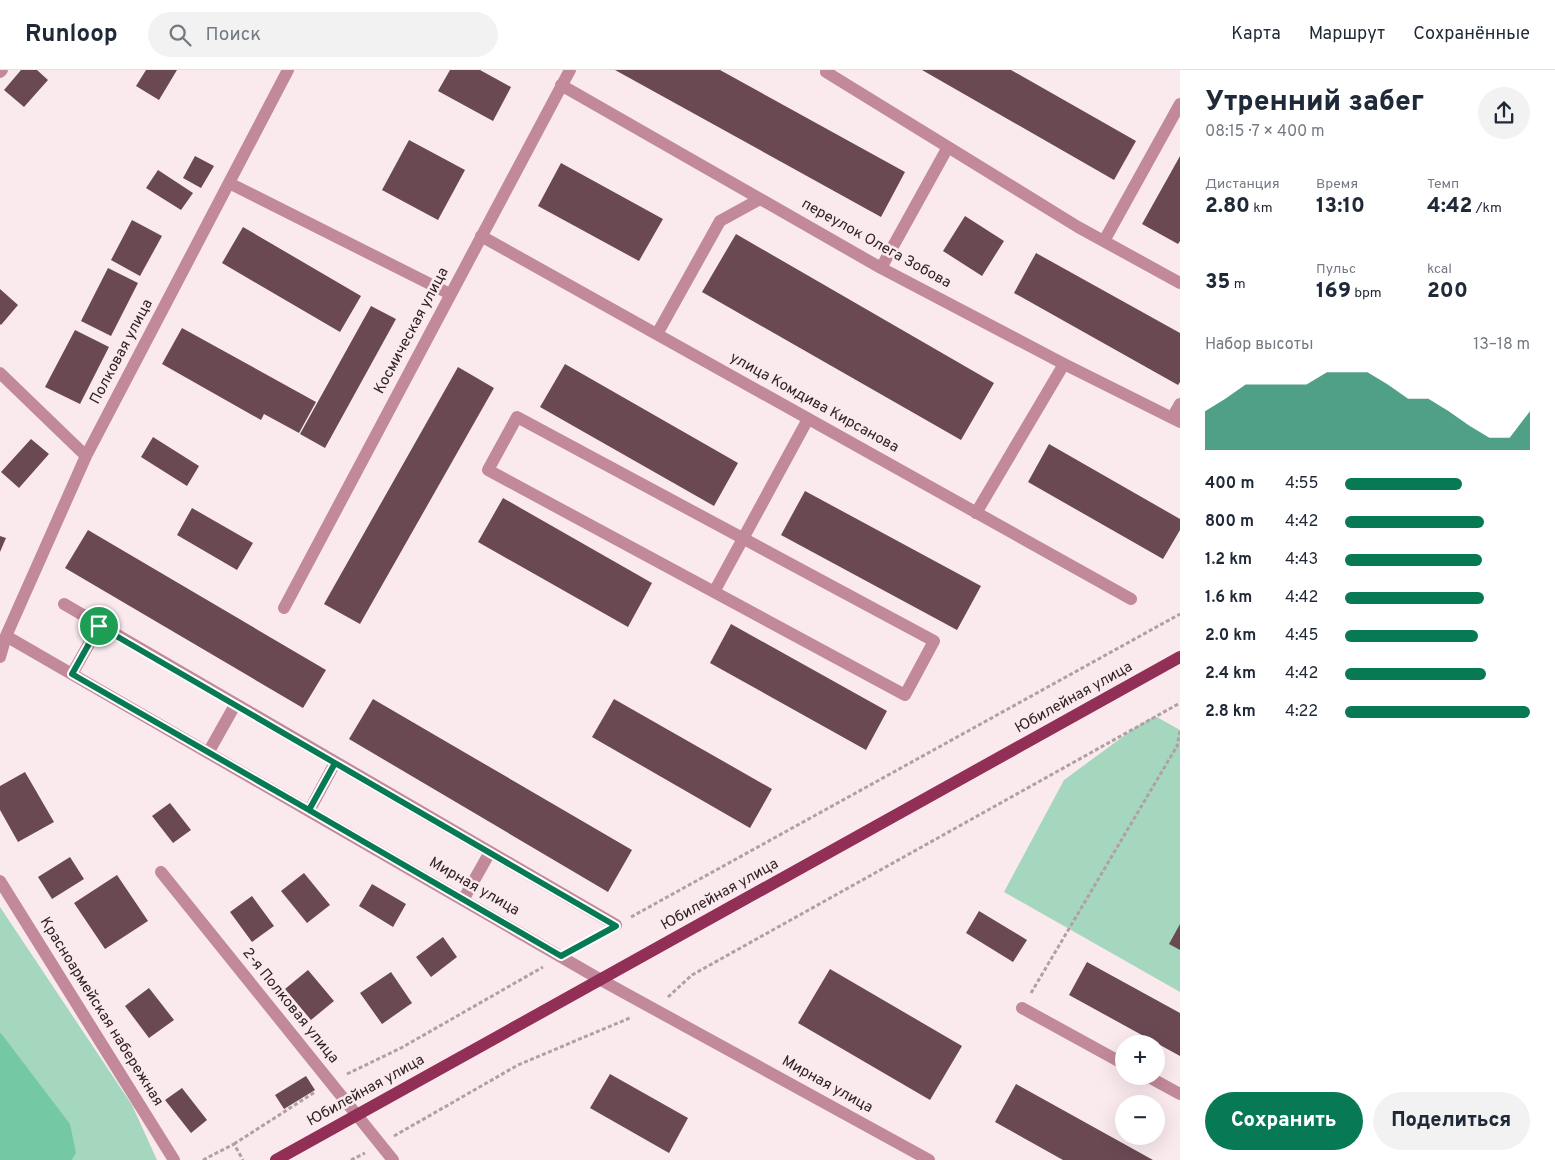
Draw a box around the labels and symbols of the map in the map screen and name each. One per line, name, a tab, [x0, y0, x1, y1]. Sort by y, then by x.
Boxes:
street label: переулок Олега Зобова	[798, 195, 954, 293]
street label: Космическая улица	[371, 264, 453, 398]
street label: Полковая улица	[86, 296, 158, 408]
street label: улица Комдива Кирсанова	[726, 349, 902, 457]
pin	[78, 605, 120, 647]
street label: Юбилейная улица	[1012, 658, 1136, 738]
street label: Мирная улица	[425, 853, 523, 921]
street label: Юбилейная улица	[658, 855, 782, 935]
street label: Красноармейская набережная	[35, 914, 167, 1110]
street label: 2-я Полковая улица	[238, 944, 342, 1068]
street label: Юбилейная улица	[304, 1051, 428, 1131]
street label: Мирная улица	[778, 1052, 876, 1118]

